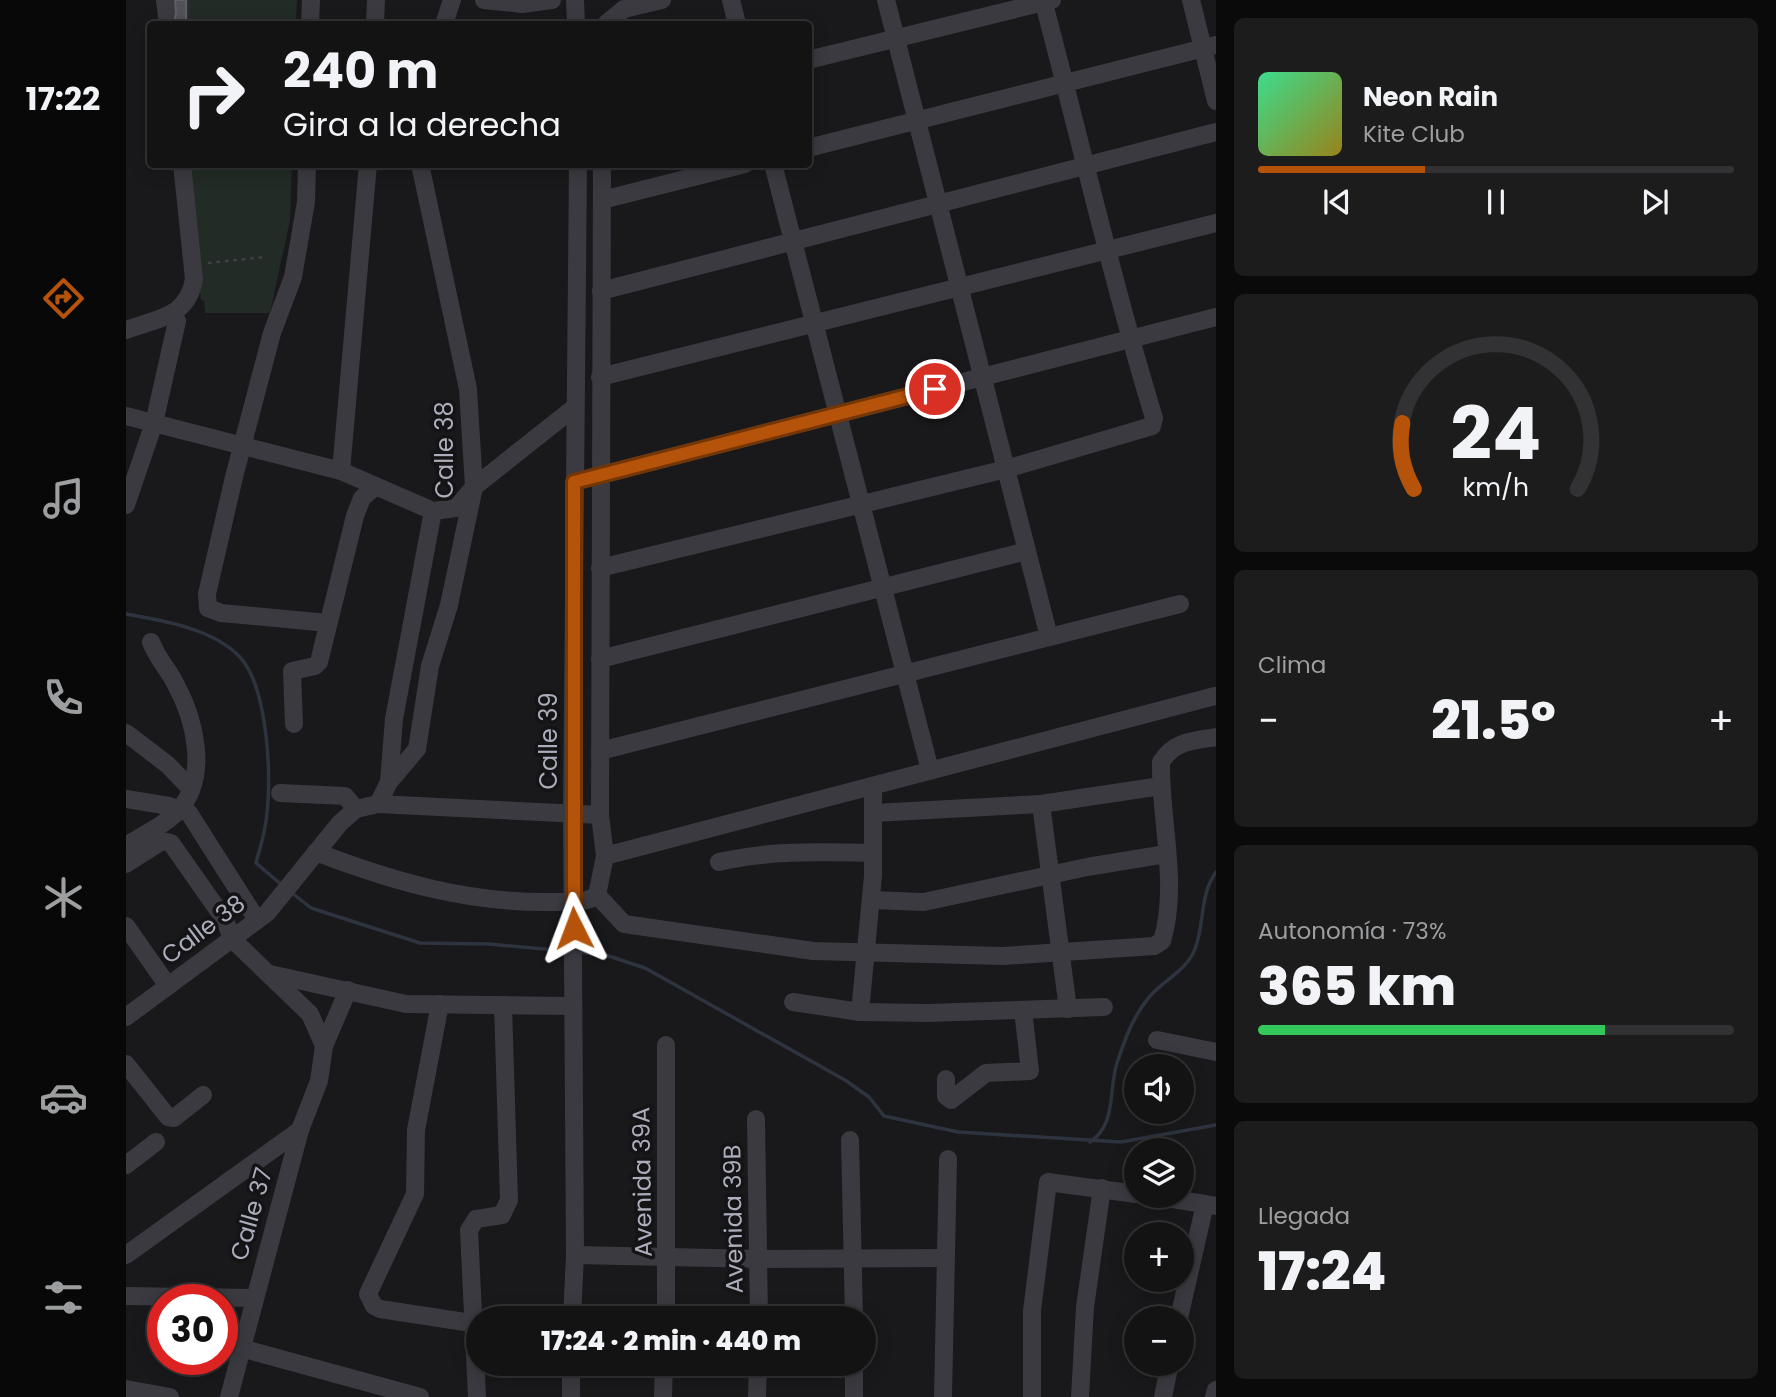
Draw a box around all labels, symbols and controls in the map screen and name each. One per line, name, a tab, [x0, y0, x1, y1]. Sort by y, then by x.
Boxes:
text: 240 m	[283, 37, 438, 105]
icon: right	[168, 49, 259, 140]
text: 17:22	[26, 76, 100, 121]
text: Neon Rain	[1363, 79, 1498, 115]
text: Gira a la derecha	[283, 102, 561, 147]
text: Kite Club	[1363, 118, 1465, 150]
icon: previous	[1318, 183, 1356, 221]
icon: pause	[1477, 183, 1515, 221]
icon: next	[1636, 183, 1674, 221]
icon: directions	[39, 274, 88, 323]
pin	[905, 359, 965, 419]
icon: arrive	[916, 370, 954, 408]
text: 24	[1451, 383, 1541, 484]
street label: Calle 38	[428, 401, 461, 499]
text: km/h	[1463, 469, 1529, 504]
icon: music	[39, 474, 88, 523]
text: Clima	[1258, 649, 1326, 681]
icon: phone	[39, 673, 88, 722]
text: 21.5°	[1431, 684, 1556, 757]
street label: Calle 39	[532, 692, 565, 790]
text: −	[1258, 694, 1279, 747]
text: +	[1708, 694, 1734, 747]
icon: climate	[39, 873, 88, 922]
street label: Calle 38	[154, 887, 252, 971]
position arrow	[537, 891, 611, 965]
text: Autonomía · 73%	[1258, 915, 1446, 947]
text: 365 km	[1258, 950, 1456, 1023]
map controls	[1124, 1054, 1194, 1376]
button: sound	[1124, 1054, 1194, 1124]
icon: car	[39, 1073, 88, 1122]
street label: Avenida 39A	[624, 1107, 660, 1257]
button: layers	[1124, 1138, 1194, 1208]
street label: Avenida 39B	[715, 1144, 751, 1294]
street label: Calle 37	[222, 1164, 280, 1264]
text: Llegada	[1258, 1200, 1350, 1232]
button: +	[1124, 1222, 1194, 1292]
text: 17:24	[1258, 1235, 1387, 1308]
icon: filters	[39, 1273, 88, 1322]
speed limit sign: 30	[147, 1284, 238, 1375]
button: −	[1124, 1306, 1194, 1376]
text: 17:24 · 2 min · 440 m	[541, 1323, 801, 1359]

